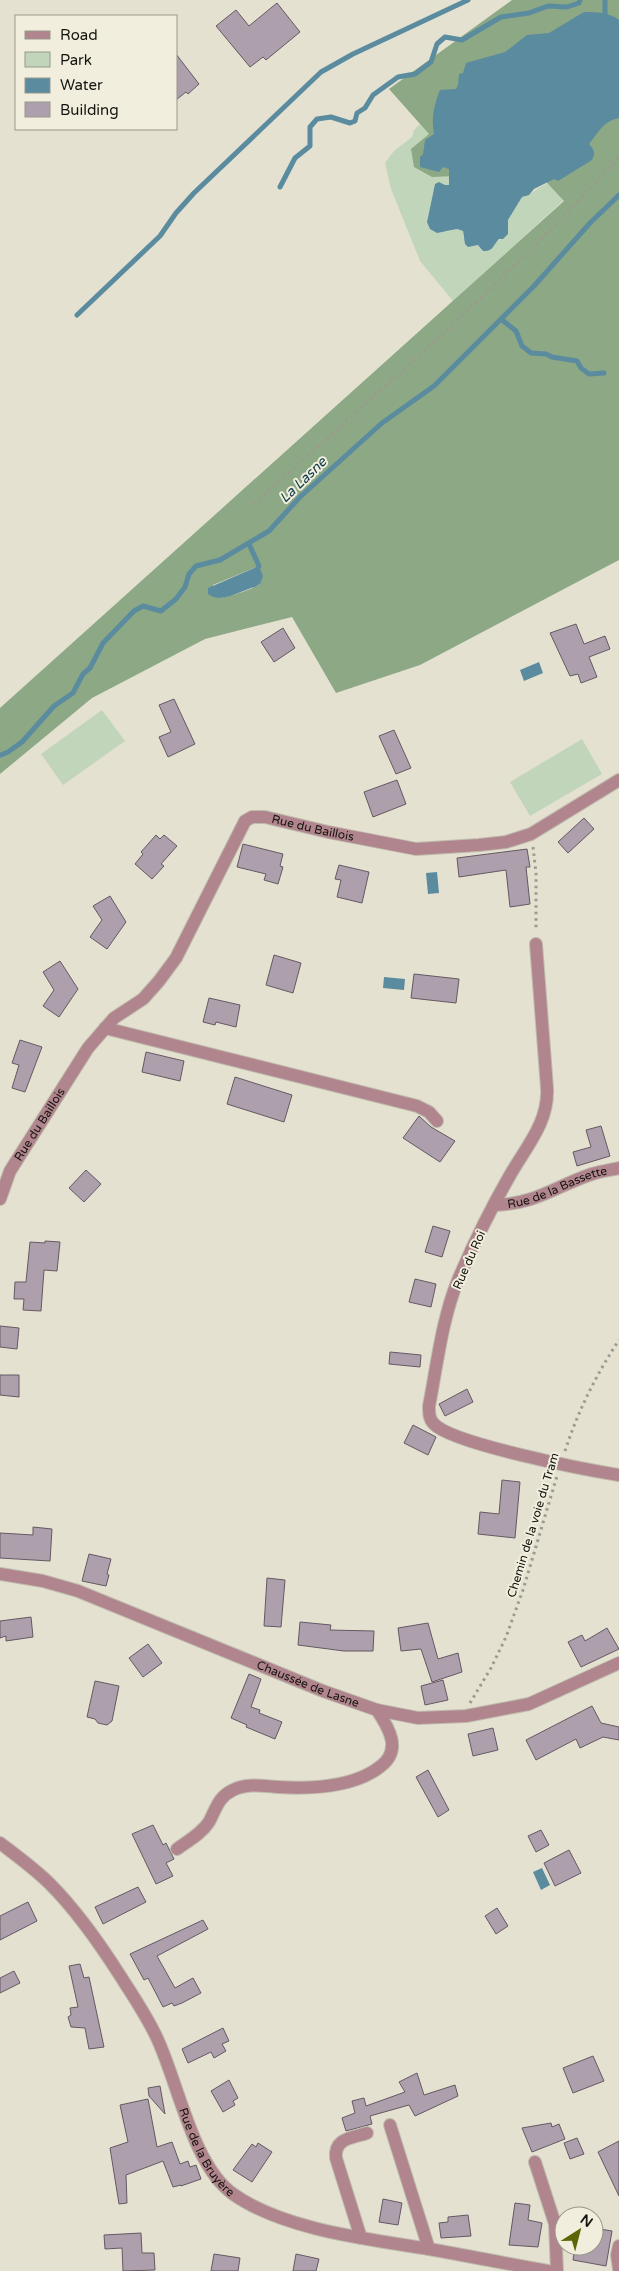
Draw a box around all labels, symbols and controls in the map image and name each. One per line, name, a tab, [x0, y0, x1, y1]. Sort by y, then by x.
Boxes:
legend	[15, 15, 178, 130]
text: Road	[60, 26, 98, 44]
text: Park	[60, 51, 92, 69]
text: Water	[60, 76, 103, 94]
text: Building	[60, 101, 119, 119]
water label: La Lasne	[276, 453, 331, 506]
street label: Rue du Baillois	[270, 812, 355, 844]
street label: Rue du Baillois	[11, 1085, 68, 1164]
street label: Rue de la Bassette	[506, 1163, 608, 1211]
street label: Rue du Roi	[450, 1229, 488, 1291]
street label: Chemin de la voie du Tram	[504, 1451, 562, 1599]
street label: Chaussée de Lasne	[255, 1658, 361, 1710]
street label: Rue de la Bruyère	[176, 2106, 237, 2200]
north arrow	[554, 2206, 604, 2256]
text: N	[577, 2211, 596, 2231]

